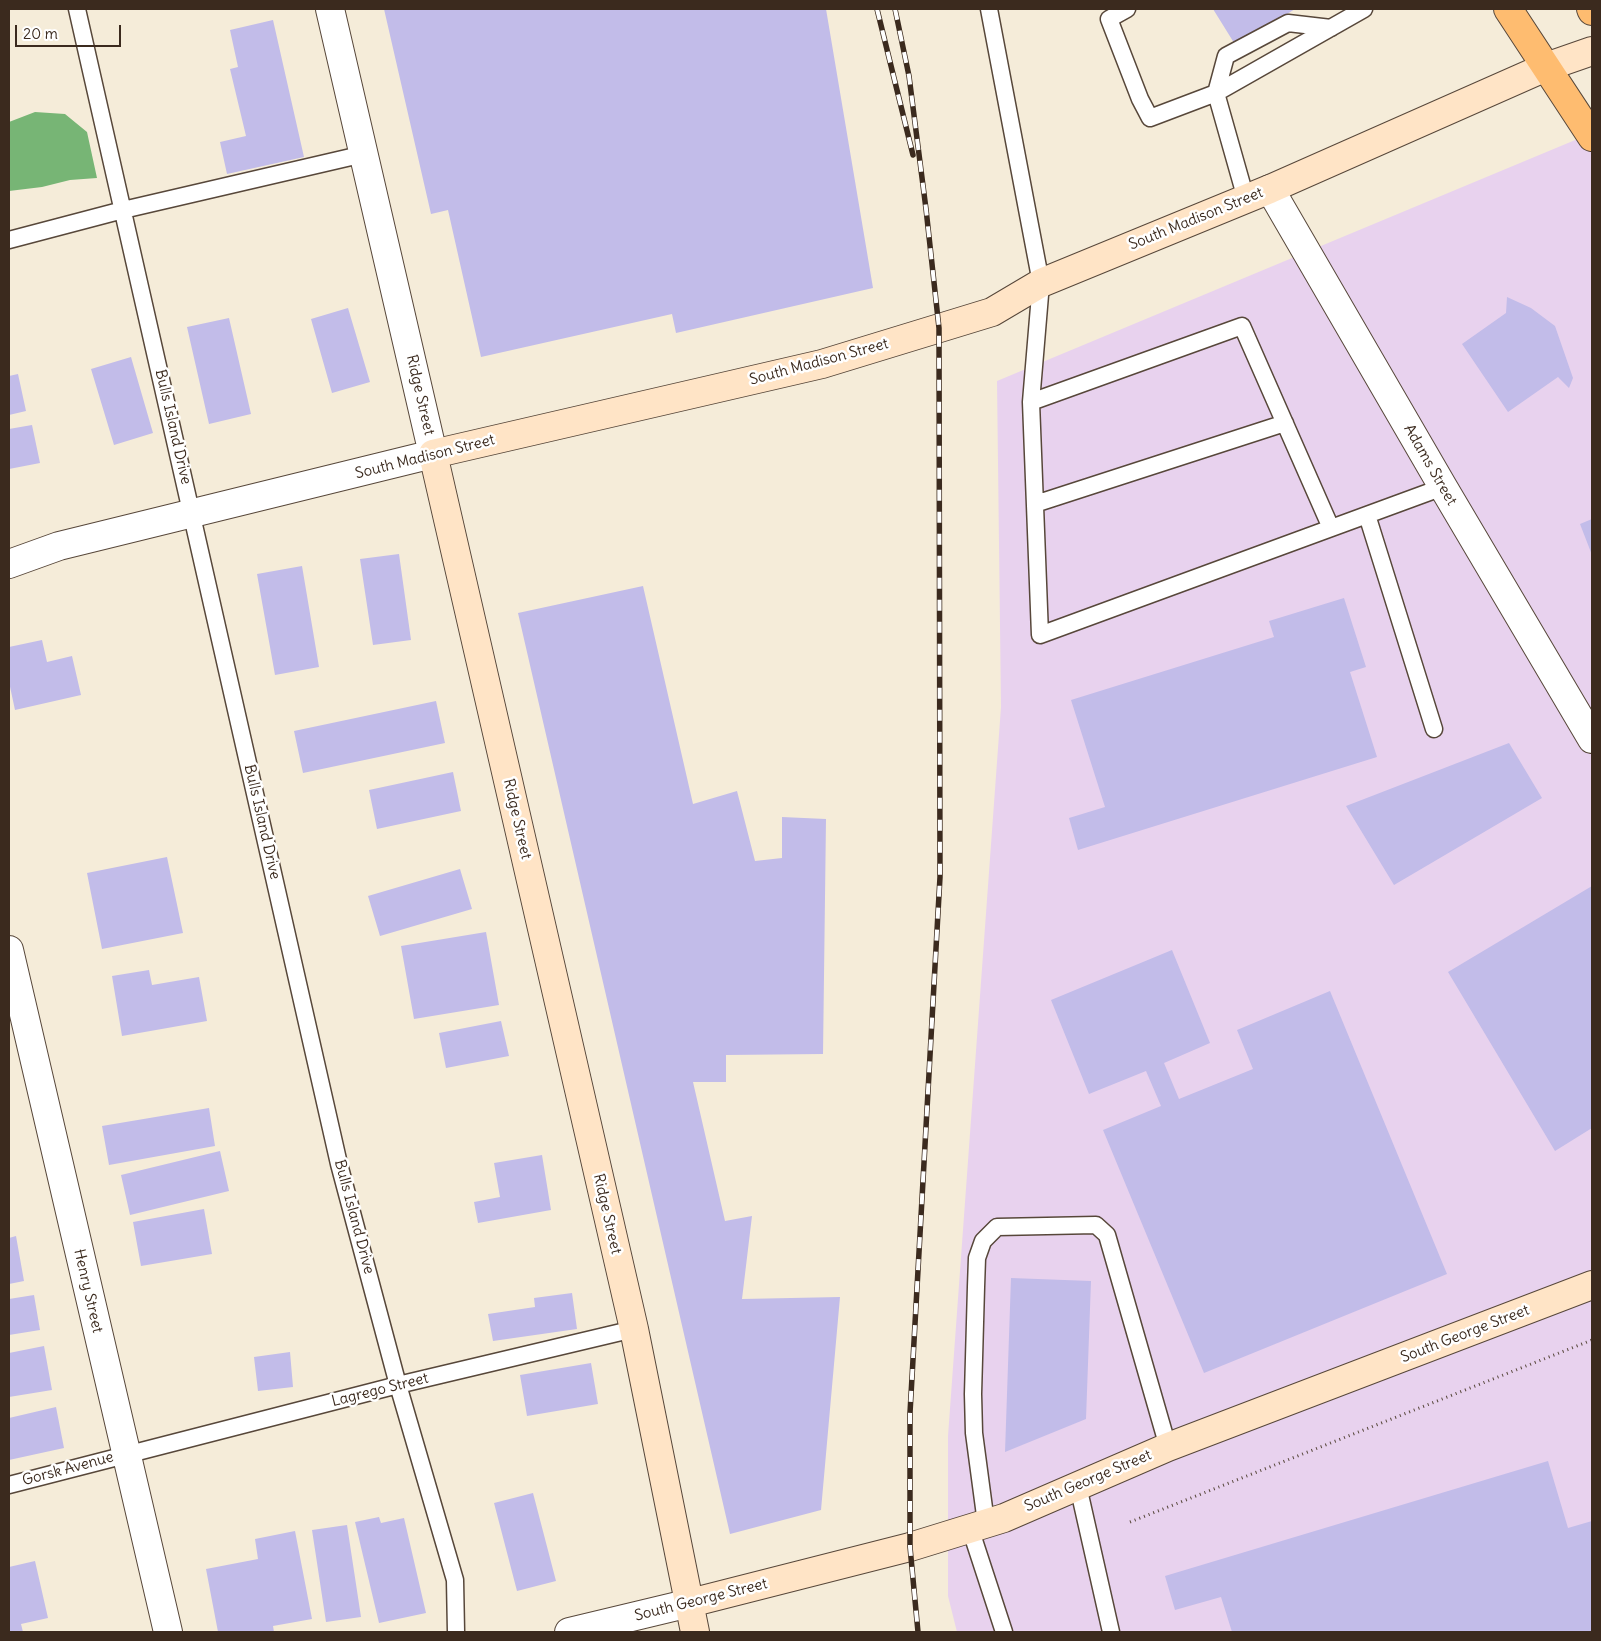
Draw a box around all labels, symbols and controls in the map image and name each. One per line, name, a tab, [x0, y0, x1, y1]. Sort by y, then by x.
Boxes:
scale bar	[18, 15, 124, 47]
text: 20 m	[23, 24, 58, 43]
street label: South Madison Street	[1126, 184, 1266, 254]
street label: South Madison Street	[748, 335, 890, 389]
street label: Ridge Street	[402, 353, 438, 437]
street label: Bulls Island Drive	[151, 368, 195, 486]
street label: Adams Street	[1400, 421, 1460, 509]
street label: South Madison Street	[353, 431, 497, 483]
street label: Bulls Island Drive	[240, 763, 284, 881]
street label: Ridge Street	[499, 777, 535, 861]
street label: Bulls Island Drive	[330, 1158, 378, 1276]
street label: Ridge Street	[589, 1172, 625, 1256]
street label: Henry Street	[70, 1247, 106, 1335]
street label: South George Street	[1398, 1301, 1532, 1367]
street label: Lagrego Street	[330, 1369, 430, 1411]
street label: South George Street	[1022, 1446, 1154, 1516]
street label: Gorsk Avenue	[20, 1448, 116, 1490]
street label: South George Street	[633, 1575, 769, 1625]

